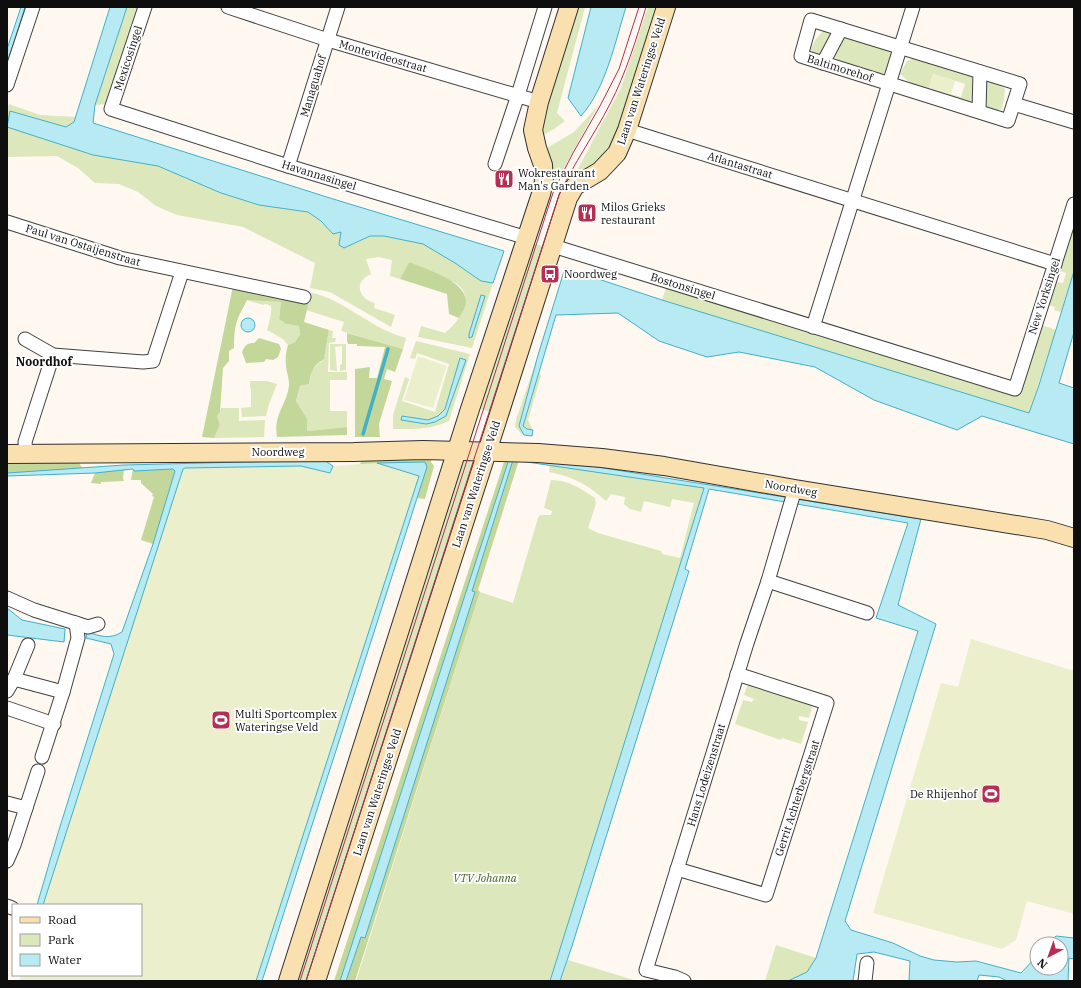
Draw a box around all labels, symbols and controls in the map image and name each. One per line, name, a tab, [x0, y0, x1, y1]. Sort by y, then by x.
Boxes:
street label: Laan van Wateringse Veld	[614, 15, 668, 146]
street label: Mexicosingel	[111, 24, 145, 92]
street label: Montevideostraat	[338, 37, 429, 75]
street label: Baltimorehof	[805, 51, 876, 85]
street label: Managuahof	[297, 52, 329, 119]
street label: Atlantastraat	[706, 148, 774, 182]
street label: Havannasingel	[280, 157, 358, 193]
place label: Wokrestaurant Man's Garden	[518, 166, 595, 193]
restaurant icon: Wokrestaurant Man's Garden	[493, 168, 515, 190]
place label: Milos Grieks restaurant	[601, 200, 665, 227]
restaurant icon: Milos Grieks restaurant	[576, 202, 598, 224]
street label: Paul van Ostaijenstraat	[24, 221, 142, 269]
street label: New Yorksingel	[1025, 256, 1063, 336]
bus stop icon: Noordweg	[539, 263, 561, 285]
place label: Noordweg	[564, 267, 617, 281]
street label: Bostonsingel	[649, 270, 717, 302]
district label: Noordhof	[16, 354, 74, 369]
street label: Laan van Wateringse Veld	[449, 418, 503, 549]
street label: Noordweg	[252, 445, 304, 459]
street label: Noordweg	[764, 477, 818, 499]
place label: Multi Sportcomplex Wateringse Veld	[235, 707, 337, 734]
sports icon: Multi Sportcomplex Wateringse Veld	[210, 709, 232, 731]
street label: Hans Lodeizenstraat	[684, 722, 728, 828]
street label: Laan van Wateringse Veld	[350, 726, 404, 857]
street label: Gerrit Achterbergstraat	[772, 738, 822, 858]
sports icon: De Rhijenhof	[980, 783, 1002, 805]
place label: De Rhijenhof	[910, 787, 978, 801]
park label: VTV Johanna	[453, 871, 517, 885]
legend	[12, 904, 142, 976]
text: Road	[48, 912, 77, 927]
text: Park	[48, 932, 74, 947]
north arrow	[1029, 936, 1069, 976]
text: Water	[48, 952, 82, 967]
text: N	[1034, 955, 1050, 972]

